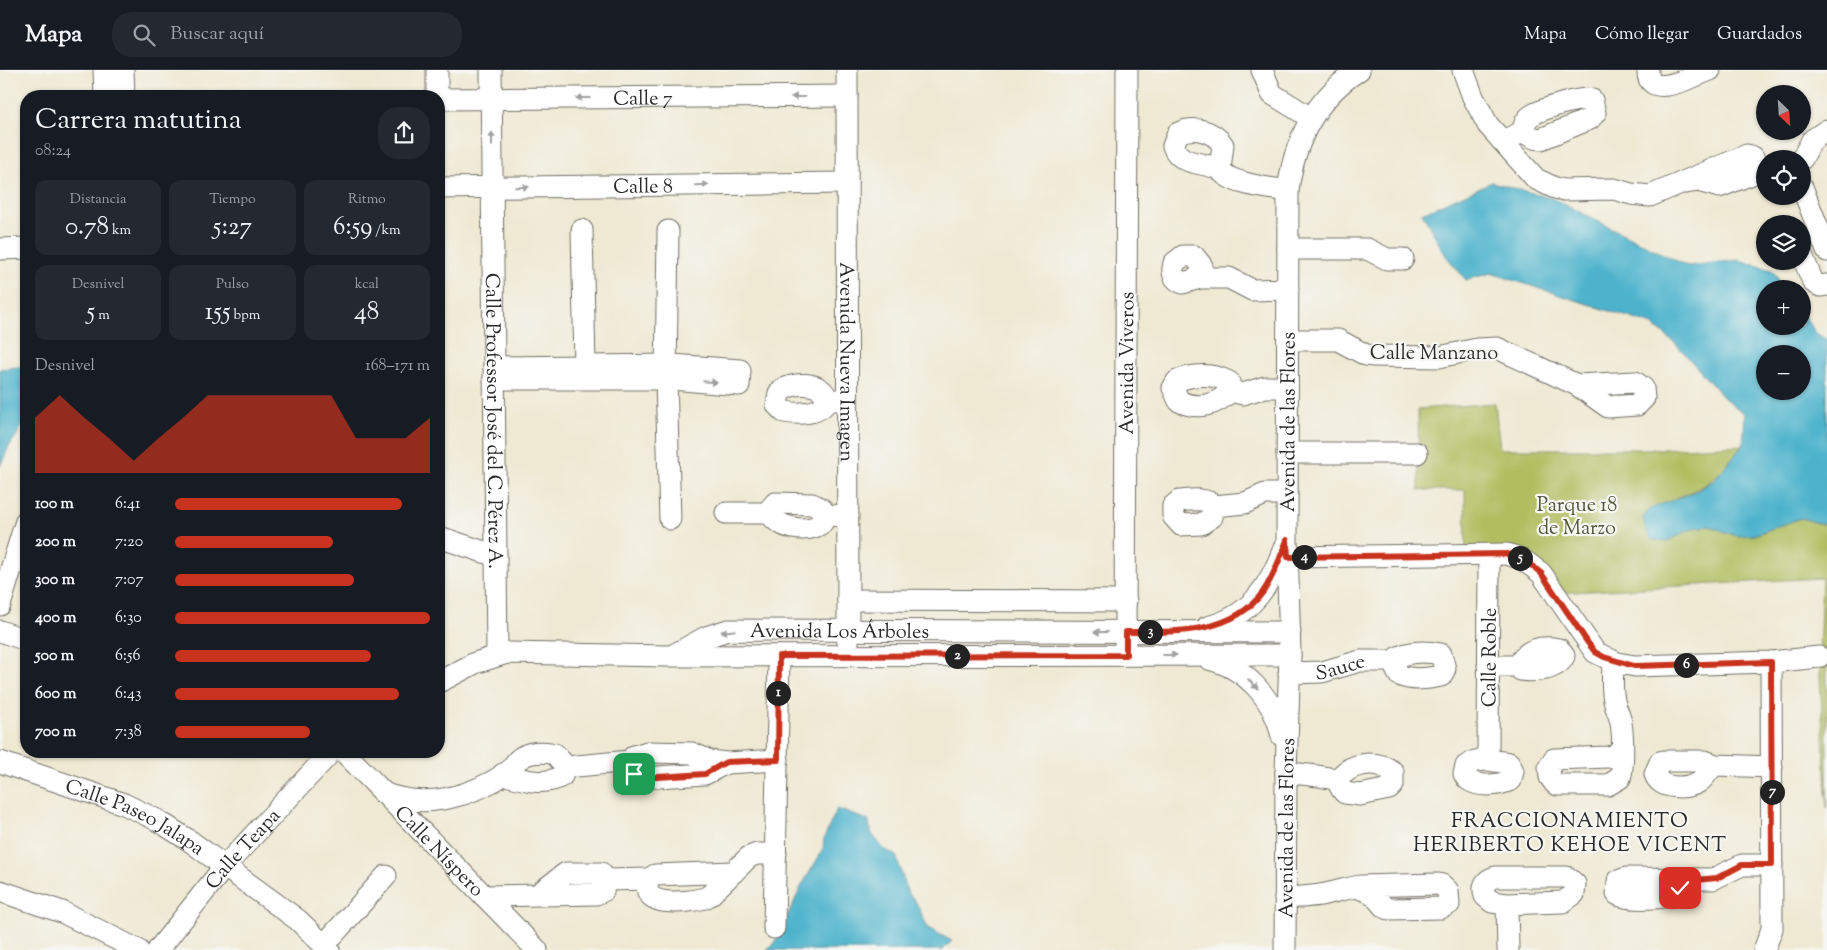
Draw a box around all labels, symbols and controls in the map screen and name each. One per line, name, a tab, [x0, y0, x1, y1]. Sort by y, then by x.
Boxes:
search box	[112, 12, 462, 57]
text: Mapa	[25, 18, 82, 52]
icon: search	[130, 21, 158, 49]
text: Buscar aquí	[170, 21, 264, 48]
text: Mapa	[1524, 22, 1567, 48]
text: Cómo llegar	[1595, 22, 1689, 48]
text: Guardados	[1717, 22, 1802, 48]
street label: Calle 7	[613, 85, 673, 115]
north arrow	[1756, 85, 1811, 140]
map controls	[1756, 85, 1811, 400]
one-way arrow	[790, 93, 806, 101]
one-way arrow	[575, 94, 591, 102]
text: Carrera matutina	[35, 101, 242, 141]
button: share	[378, 107, 430, 159]
one-way arrow	[488, 131, 496, 147]
text: 08:24	[35, 140, 71, 163]
button: locate	[1756, 150, 1811, 205]
street label: Calle 8	[613, 173, 673, 203]
one-way arrow	[695, 181, 711, 189]
one-way arrow	[515, 183, 531, 191]
text: Distancia	[70, 190, 127, 210]
text: Tiempo	[209, 190, 256, 210]
text: Ritmo	[348, 190, 386, 210]
text: 0.78	[65, 210, 109, 246]
text: 5:27	[213, 210, 252, 246]
text: 6:59	[333, 210, 372, 246]
button: layers	[1756, 215, 1811, 270]
text: km	[109, 221, 131, 241]
text: /km	[372, 221, 401, 241]
street label: Avenida Nueva Imagen	[830, 262, 860, 462]
street label: Calle Professor José del C. Pérez A.	[476, 273, 508, 569]
text: Desnivel	[72, 275, 124, 295]
text: Pulso	[216, 275, 249, 295]
text: kcal	[355, 275, 379, 295]
button: +	[1756, 280, 1811, 335]
street label: Avenida Viveros	[1114, 291, 1143, 434]
text: 5	[87, 295, 95, 331]
text: 155	[205, 295, 230, 331]
text: 48	[354, 295, 379, 331]
text: m	[95, 306, 110, 326]
text: bpm	[230, 306, 260, 326]
street label: Avenida de las Flores	[1275, 332, 1305, 512]
street label: Calle Manzano	[1370, 340, 1498, 369]
button: −	[1756, 345, 1811, 400]
text: Desnivel	[35, 355, 95, 378]
text: 168–171 m	[365, 355, 430, 378]
one-way arrow	[702, 379, 718, 387]
park label: Parque 18 de Marzo	[1537, 492, 1617, 544]
text: 100 m	[35, 493, 74, 516]
text: 6:41	[115, 493, 140, 516]
text: 200 m	[35, 531, 76, 554]
text: 7:20	[115, 531, 143, 554]
pin: 4	[1292, 544, 1316, 570]
pin: 5	[1508, 546, 1532, 570]
text: 4	[1301, 547, 1308, 567]
text: 5	[1518, 548, 1523, 568]
text: 300 m	[35, 569, 75, 592]
text: 7:07	[115, 569, 144, 592]
text: 400 m	[35, 607, 77, 630]
text: 6:30	[115, 607, 142, 630]
street label: Calle Roble	[1476, 607, 1506, 707]
street label: Avenida Los Árboles	[750, 617, 929, 648]
pin: 3	[1138, 620, 1162, 644]
text: 3	[1148, 622, 1153, 642]
one-way arrow	[720, 627, 736, 635]
one-way arrow	[1093, 628, 1109, 636]
pin: 2	[944, 644, 970, 668]
text: 500 m	[35, 645, 74, 668]
text: 6:56	[115, 645, 140, 668]
text: 2	[954, 646, 961, 666]
street label: Sauce	[1315, 649, 1365, 689]
one-way arrow	[1162, 651, 1178, 659]
pin: 6	[1674, 652, 1698, 678]
text: 6	[1683, 655, 1690, 675]
one-way arrow	[1246, 678, 1258, 690]
pin: 1	[766, 680, 790, 706]
text: 600 m	[35, 683, 77, 706]
text: 6:43	[115, 683, 141, 706]
text: 1	[776, 683, 781, 703]
text: 700 m	[35, 721, 76, 744]
text: 7:38	[115, 721, 142, 744]
street label: Avenida de las Flores	[1273, 737, 1304, 918]
pin	[613, 753, 655, 795]
icon: arrive	[620, 760, 648, 788]
street label: Calle Paseo Jalapa	[61, 773, 210, 864]
pin: 7	[1760, 780, 1784, 804]
text: 7	[1769, 782, 1776, 802]
street label: Calle Níspero	[387, 800, 490, 905]
street label: Calle Teapa	[200, 803, 288, 897]
district label: FRACCIONAMIENTO HERIBERTO KEHOE VICENT	[1413, 807, 1727, 861]
pin	[1659, 867, 1701, 909]
icon: check	[1666, 874, 1694, 902]

